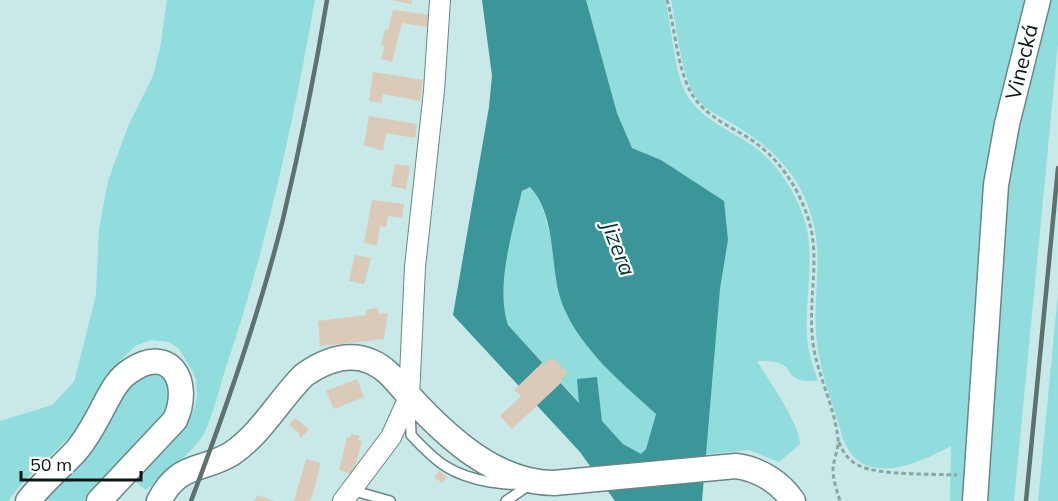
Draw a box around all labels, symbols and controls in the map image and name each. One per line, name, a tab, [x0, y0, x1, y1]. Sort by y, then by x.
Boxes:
street label: Vinecká	[999, 21, 1043, 102]
water label: Jizera	[595, 215, 642, 279]
scale bar	[21, 444, 141, 482]
text: 50 m	[30, 453, 72, 476]

